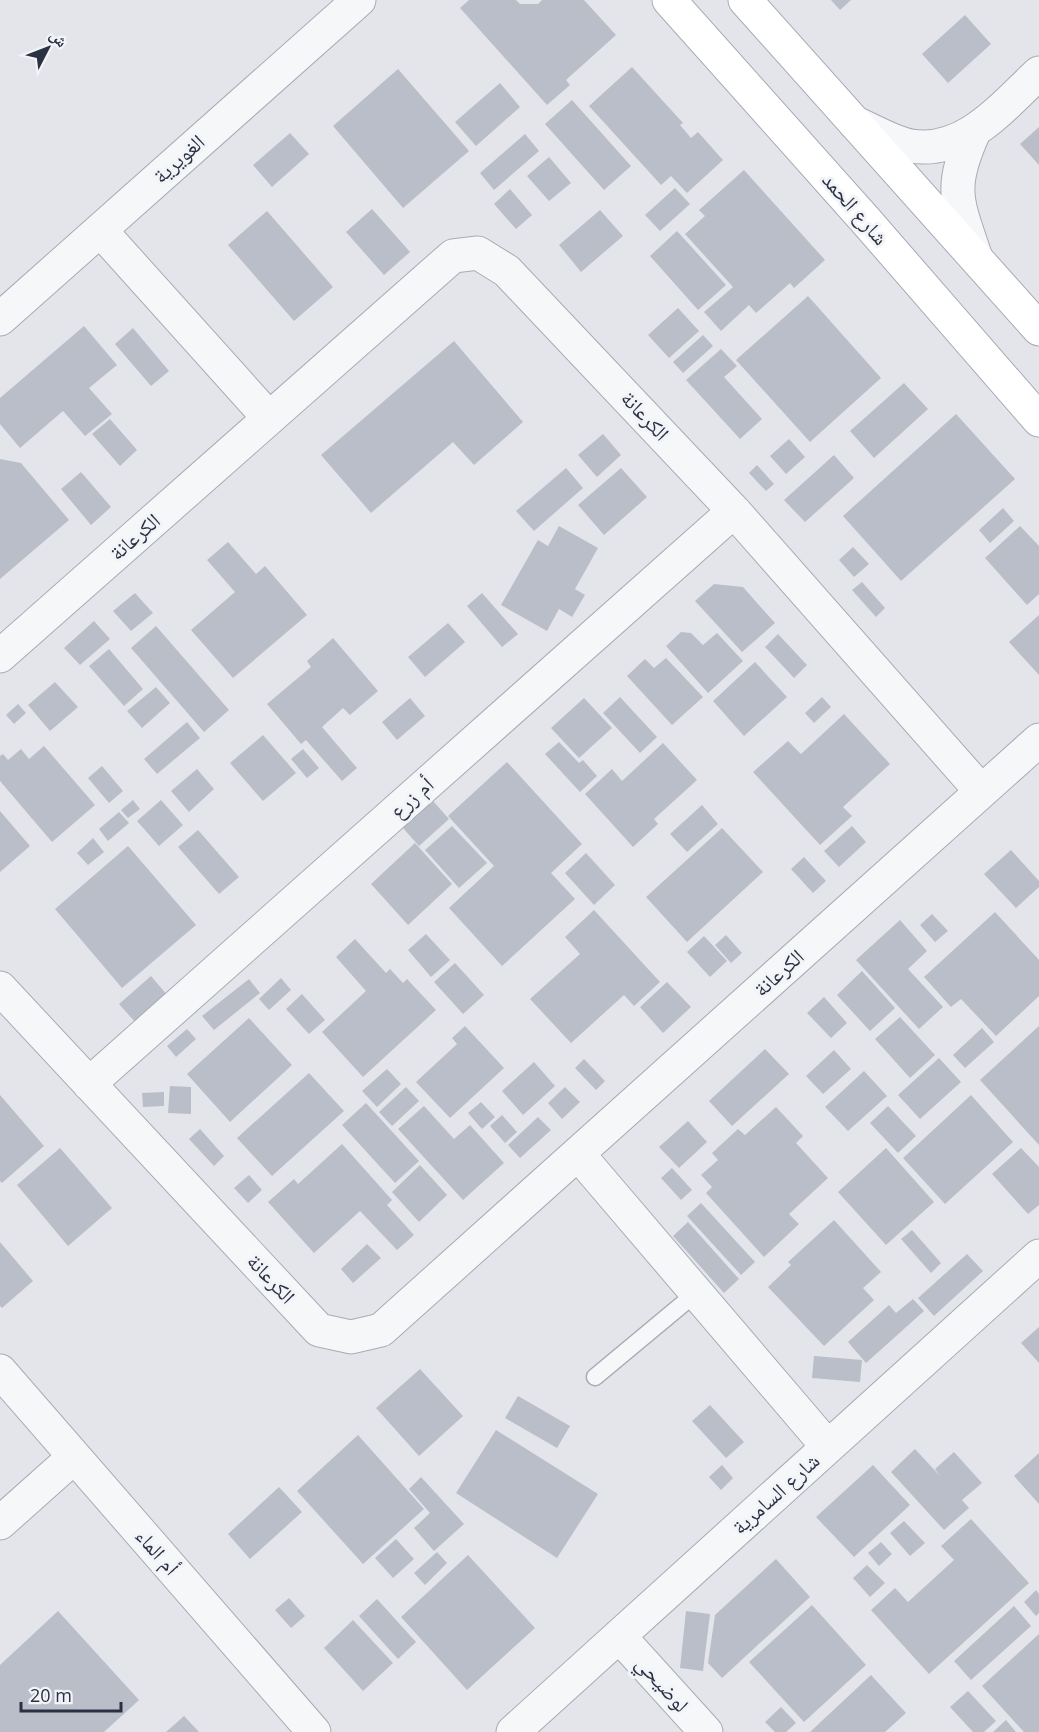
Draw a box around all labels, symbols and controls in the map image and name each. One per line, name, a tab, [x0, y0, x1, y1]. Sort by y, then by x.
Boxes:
north arrow	[18, 18, 78, 78]
text: ش	[45, 24, 73, 52]
street label: الغويرية	[147, 128, 210, 189]
street label: شارع الحمد	[817, 166, 895, 251]
street label: الكرعانة	[615, 384, 676, 446]
street label: الكرعانة	[103, 506, 166, 566]
street label: أم زرع	[384, 770, 440, 825]
street label: الكرعانة	[747, 942, 810, 1002]
street label: الكرعانة	[241, 1247, 302, 1309]
street label: شارع السامرية	[726, 1446, 825, 1540]
street label: أم الماء	[129, 1522, 186, 1581]
street label: لوضيحي	[628, 1649, 695, 1720]
scale bar	[21, 1675, 122, 1713]
text: 20 m	[30, 1683, 72, 1707]

